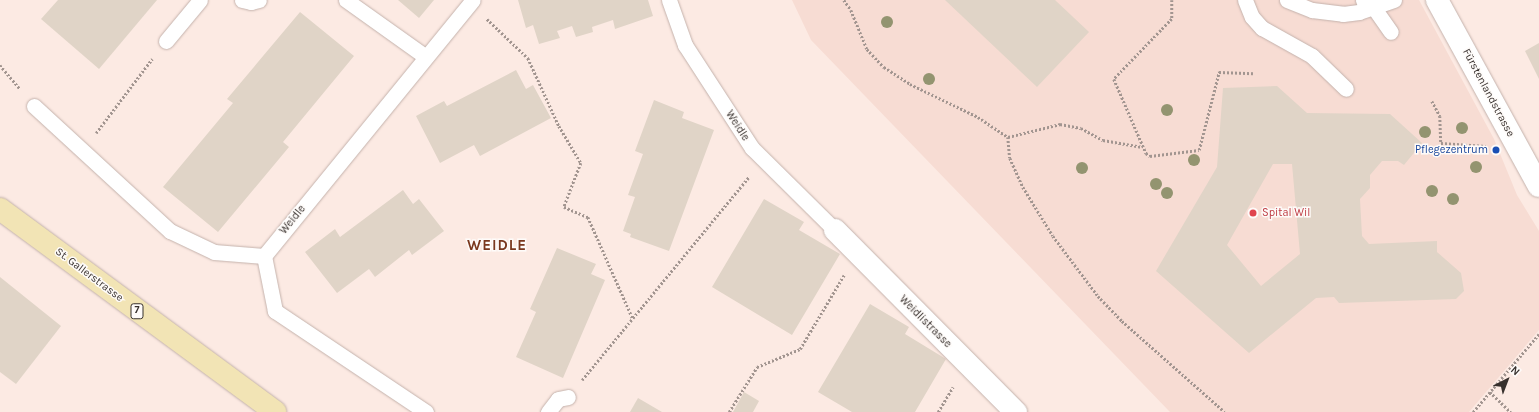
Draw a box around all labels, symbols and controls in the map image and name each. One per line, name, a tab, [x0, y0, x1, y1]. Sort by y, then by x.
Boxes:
street label: Fürstenlandstrasse	[1459, 47, 1517, 139]
street label: Weidle	[722, 108, 752, 144]
place label: Pflegezentrum	[1415, 143, 1488, 157]
marker: Pflegezentrum	[1491, 145, 1501, 155]
street label: Weidle	[277, 203, 309, 237]
place label: Spital Wil	[1262, 206, 1310, 220]
marker: Spital Wil	[1247, 207, 1259, 219]
district label: WEIDLE	[467, 237, 527, 255]
street label: St. Gallerstrasse	[53, 245, 125, 305]
street label: Weidlistrasse	[896, 293, 954, 351]
road number: 7	[130, 303, 144, 319]
north arrow	[1487, 360, 1527, 400]
text: N	[1508, 363, 1523, 378]

